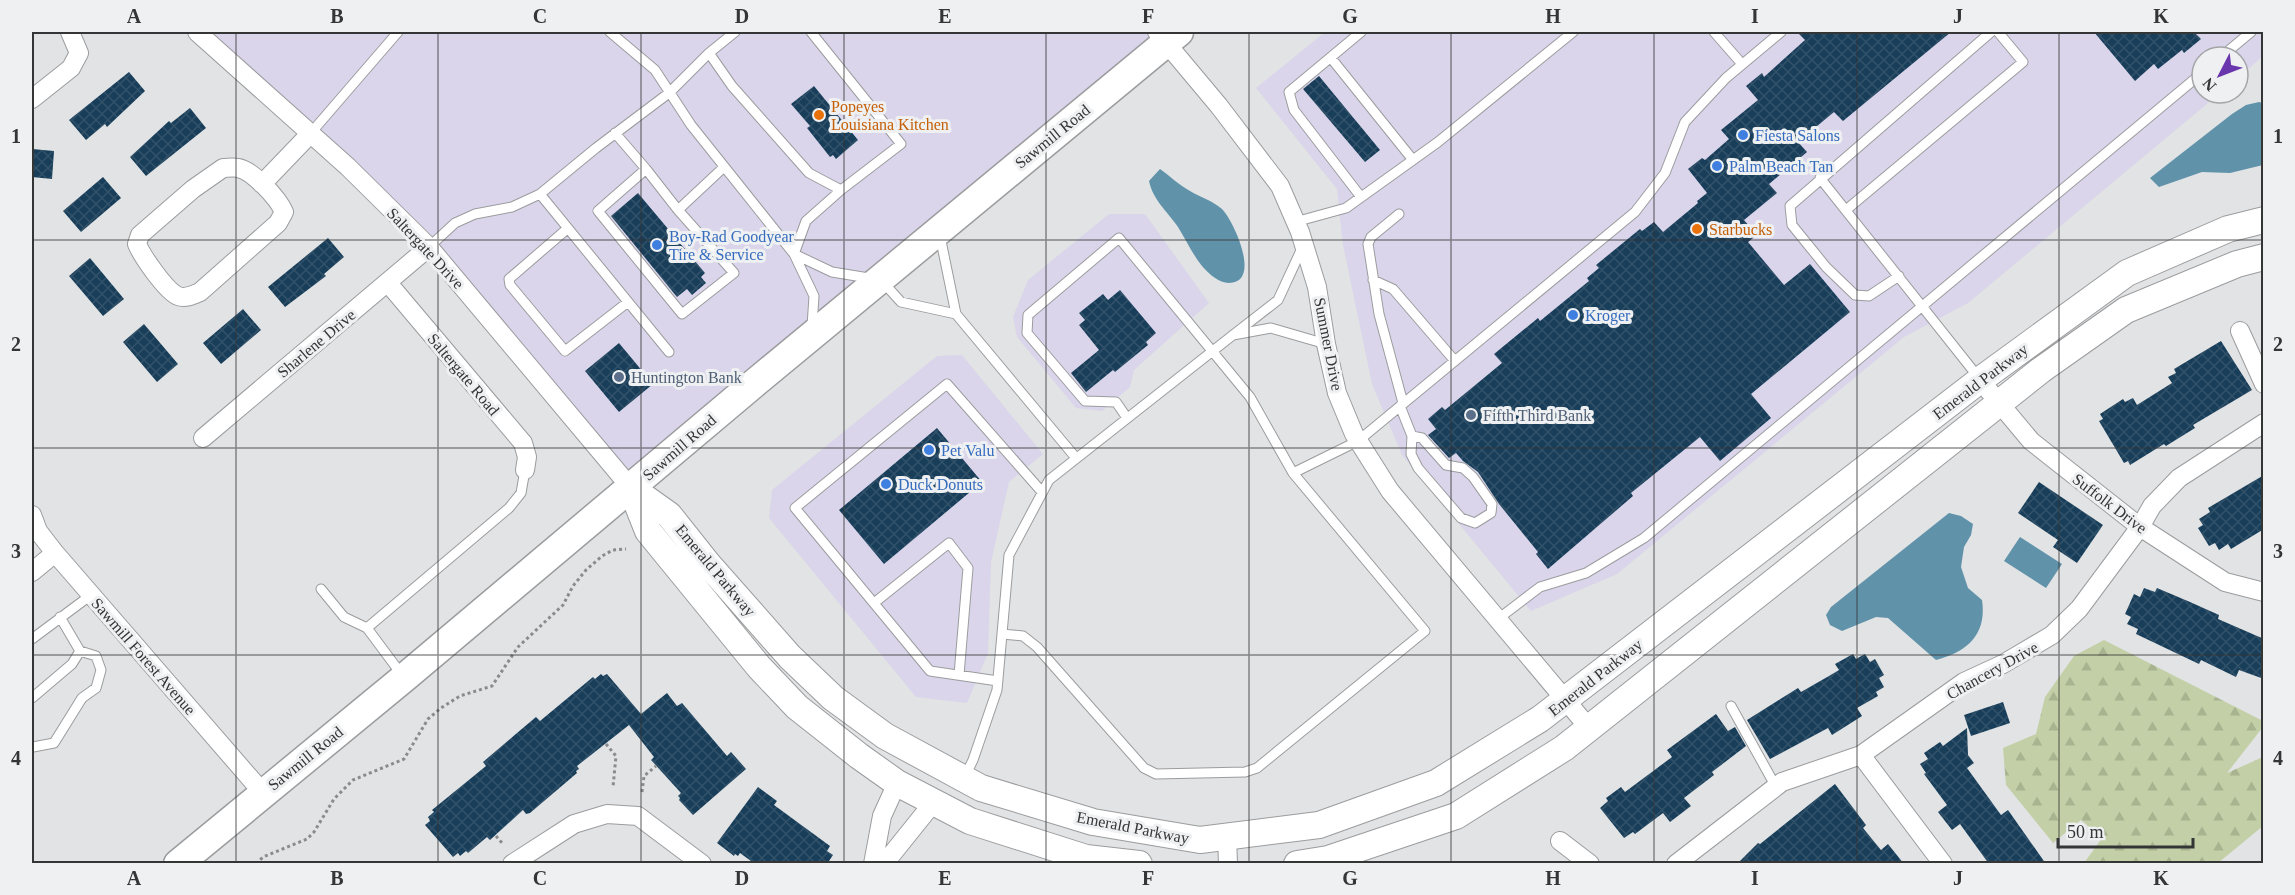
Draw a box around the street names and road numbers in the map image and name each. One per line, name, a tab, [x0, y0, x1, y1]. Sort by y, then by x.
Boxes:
street label: Sawmill Road	[1012, 101, 1093, 172]
street label: Saltergate Drive	[383, 204, 467, 293]
street label: Summer Drive	[1311, 296, 1346, 392]
street label: Sharlene Drive	[274, 306, 359, 381]
street label: Saltergate Road	[424, 330, 503, 419]
street label: Emerald Parkway	[1930, 340, 2032, 423]
street label: Sawmill Road	[639, 411, 719, 484]
street label: Suffolk Drive	[2069, 470, 2150, 537]
street label: Emerald Parkway	[672, 521, 759, 620]
street label: Sawmill Forest Avenue	[88, 595, 199, 718]
street label: Emerald Parkway	[1545, 636, 1646, 720]
street label: Chancery Drive	[1944, 638, 2041, 703]
street label: Sawmill Road	[265, 723, 346, 794]
street label: Emerald Parkway	[1075, 808, 1191, 848]

